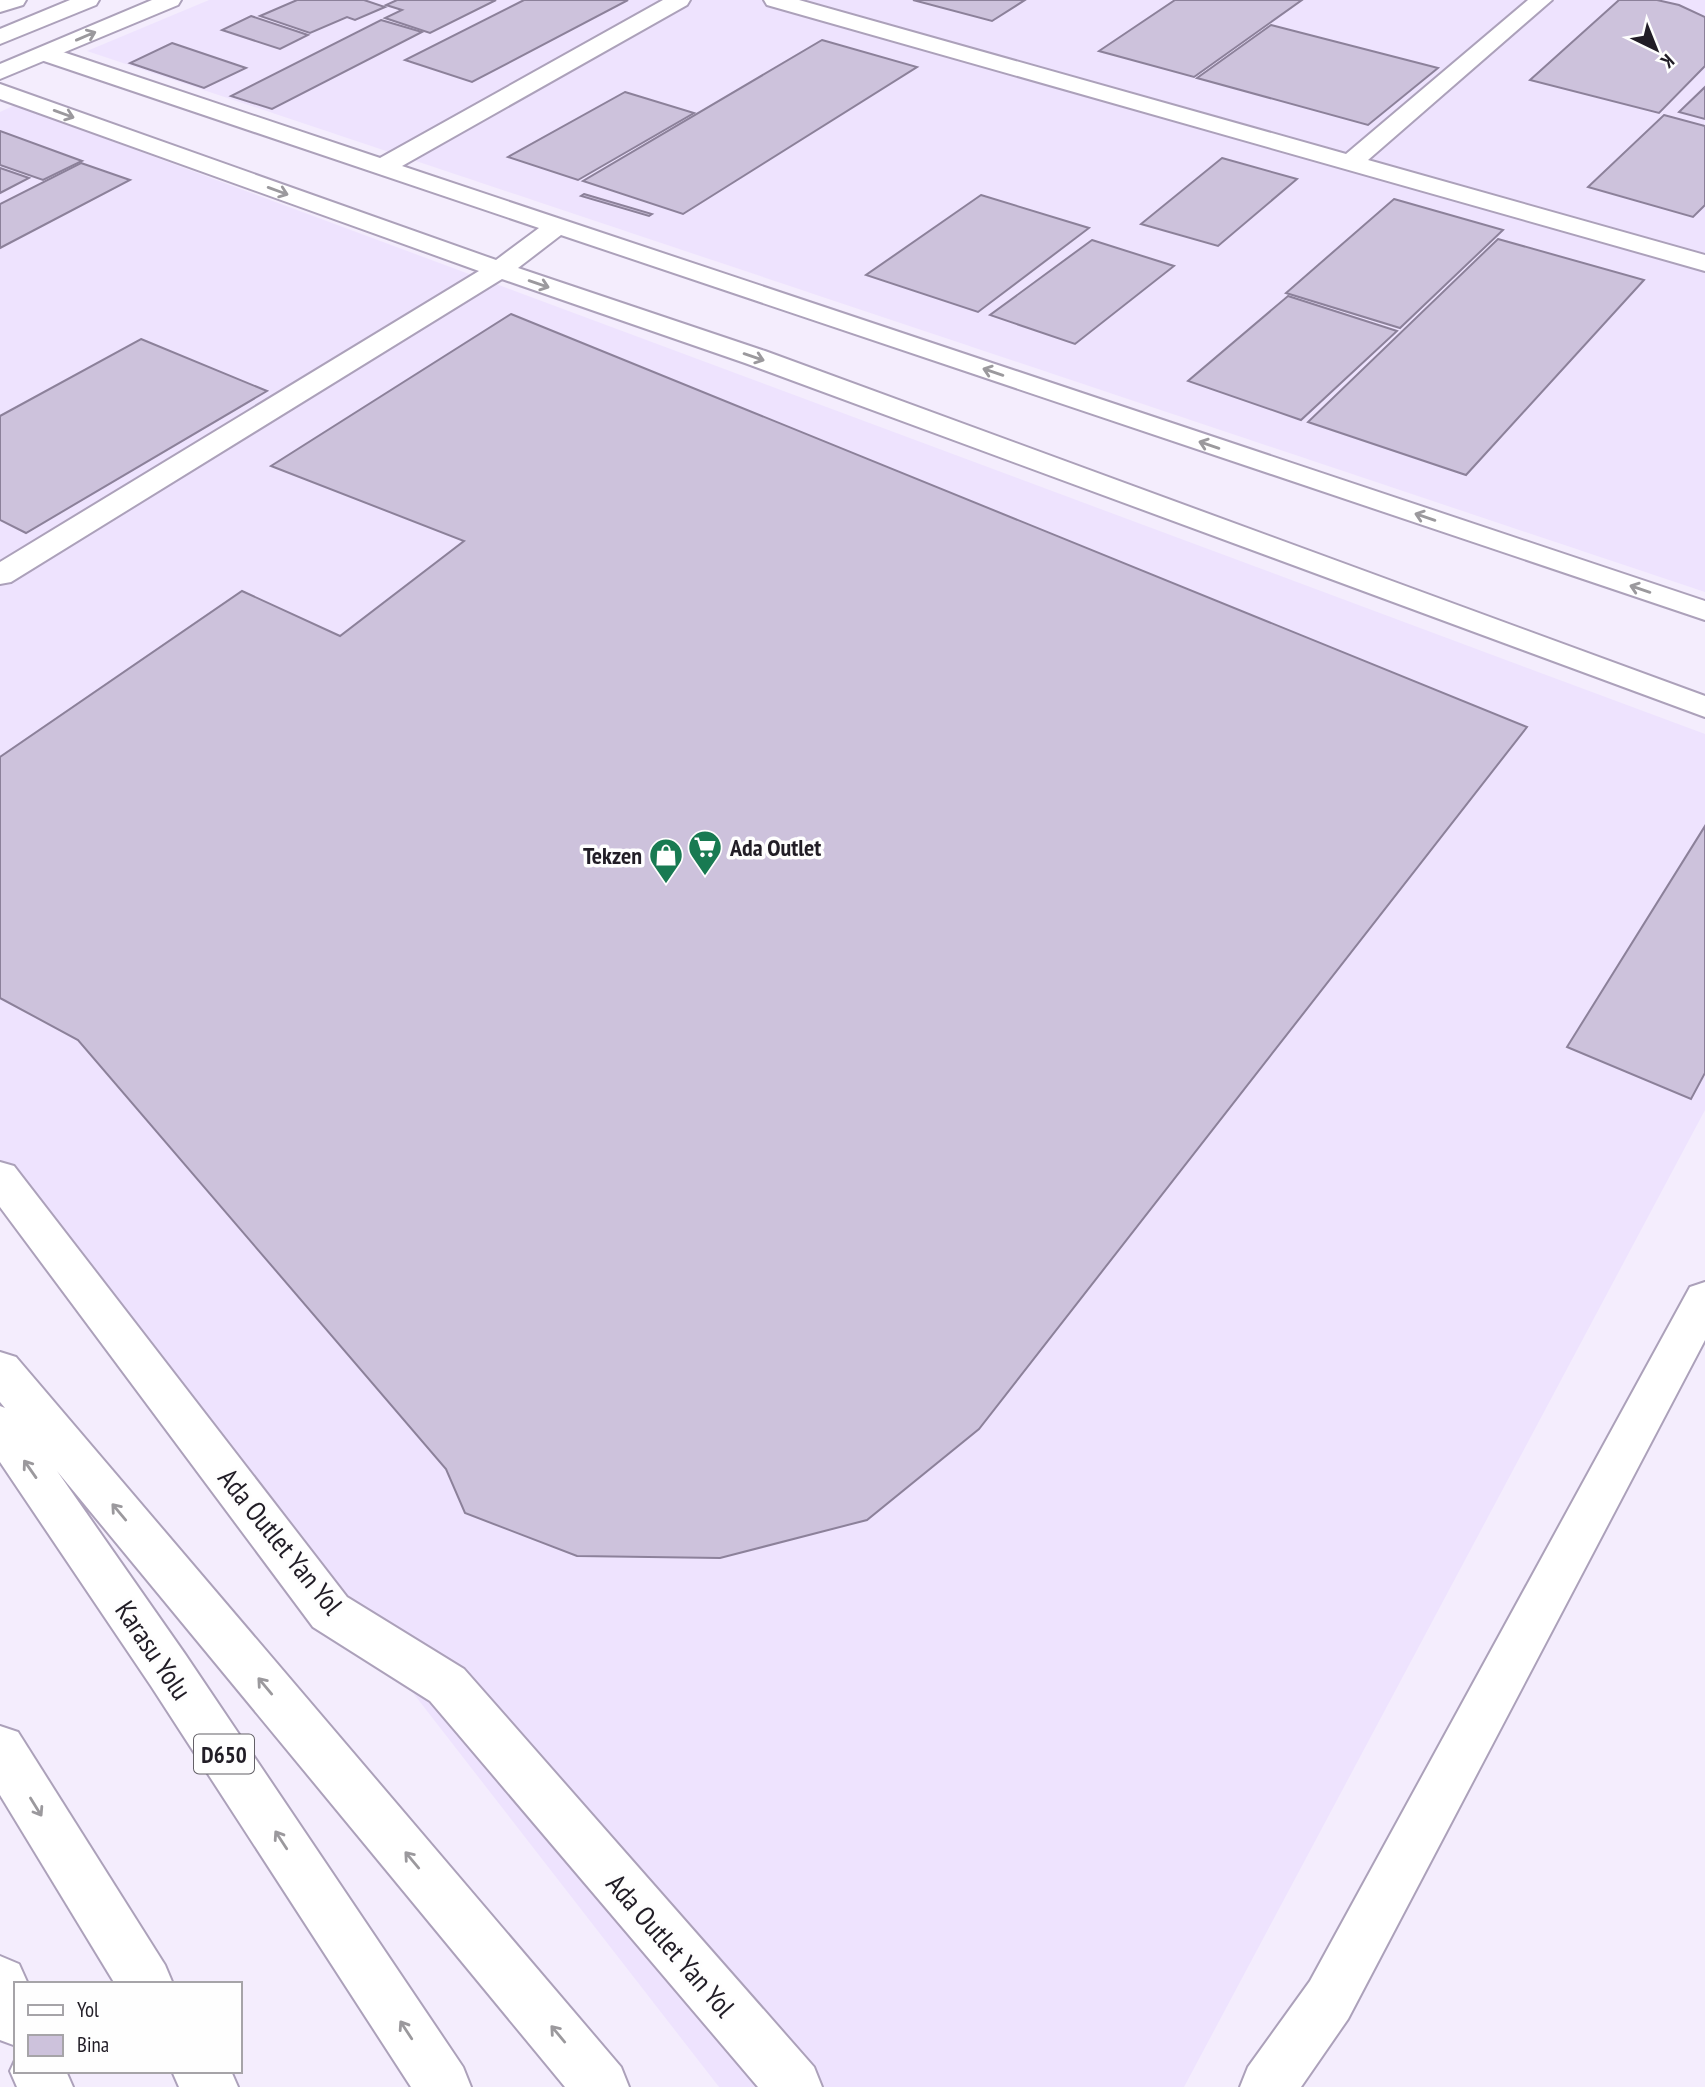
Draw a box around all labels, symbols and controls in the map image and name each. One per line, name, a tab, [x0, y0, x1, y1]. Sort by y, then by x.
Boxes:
north arrow	[1621, 14, 1691, 84]
one-way arrow	[74, 29, 96, 42]
text: K	[1656, 49, 1679, 74]
one-way arrow	[53, 109, 75, 121]
one-way arrow	[267, 186, 289, 198]
one-way arrow	[527, 279, 549, 291]
one-way arrow	[743, 352, 765, 364]
one-way arrow	[983, 365, 1005, 377]
one-way arrow	[1198, 437, 1220, 450]
one-way arrow	[1414, 510, 1436, 522]
one-way arrow	[1630, 582, 1652, 594]
supermarket icon: Ada Outlet	[686, 828, 724, 877]
place label: Ada Outlet	[729, 832, 821, 863]
shop icon: Tekzen	[647, 836, 685, 885]
place label: Tekzen	[583, 840, 642, 871]
one-way arrow	[23, 1460, 37, 1479]
street label: Ada Outlet Yan Yol	[211, 1460, 352, 1622]
one-way arrow	[111, 1503, 127, 1521]
street label: Karasu Yolu	[107, 1593, 201, 1707]
one-way arrow	[257, 1677, 273, 1695]
road number: D650	[194, 1735, 254, 1774]
one-way arrow	[30, 1797, 44, 1817]
one-way arrow	[273, 1831, 288, 1850]
one-way arrow	[404, 1851, 420, 1869]
street label: Ada Outlet Yan Yol	[599, 1866, 744, 2025]
legend	[14, 1982, 242, 2073]
text: Yol	[77, 1996, 99, 2023]
one-way arrow	[399, 2021, 413, 2040]
one-way arrow	[550, 2025, 566, 2043]
text: Bina	[77, 2031, 109, 2058]

